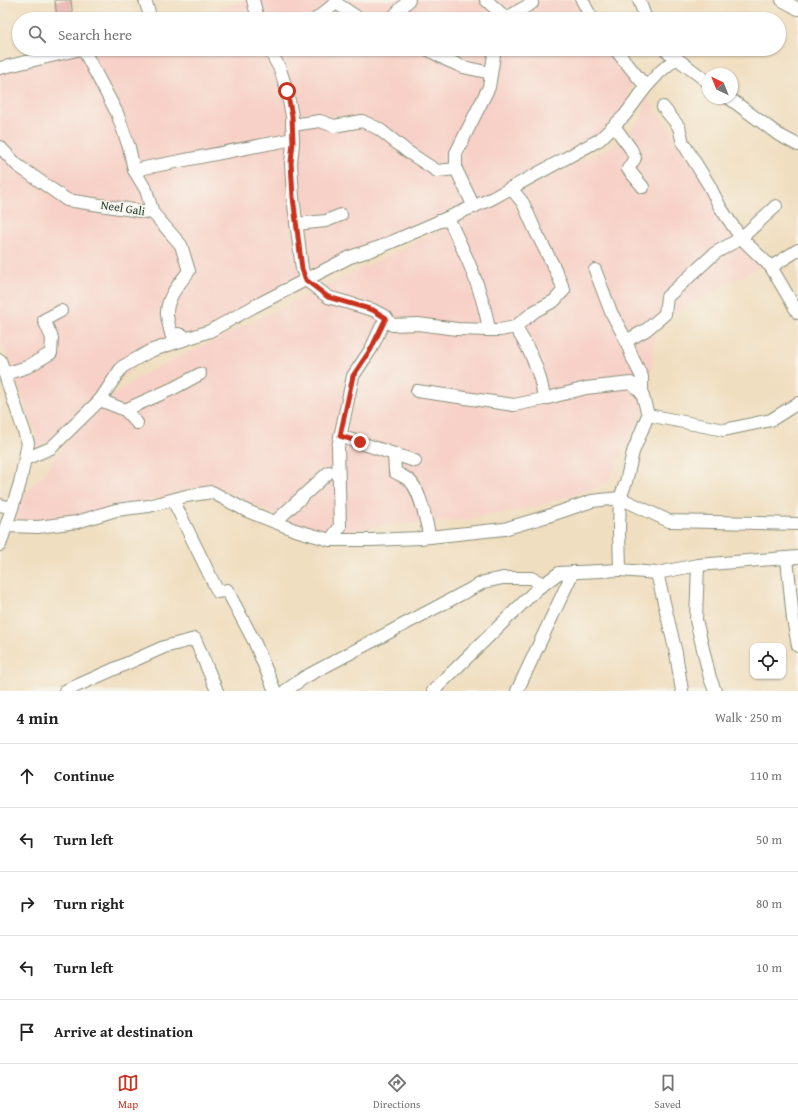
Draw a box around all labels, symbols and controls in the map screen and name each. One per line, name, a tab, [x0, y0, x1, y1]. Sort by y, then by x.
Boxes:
search box	[12, 12, 786, 56]
icon: search	[26, 23, 48, 45]
text: Search here	[58, 24, 132, 45]
north arrow	[702, 68, 738, 104]
route start	[278, 82, 296, 100]
street label: Neel Gali	[100, 196, 147, 219]
route end	[351, 433, 369, 451]
map controls	[750, 643, 786, 679]
button: locate	[750, 643, 786, 679]
text: 4 min	[16, 705, 58, 730]
text: Walk · 250 m	[715, 708, 782, 727]
icon: ahead	[16, 765, 38, 787]
text: Continue	[54, 765, 115, 786]
text: 110 m	[750, 766, 782, 785]
icon: left	[16, 829, 38, 851]
text: Turn left	[54, 829, 113, 850]
text: 50 m	[756, 830, 782, 849]
icon: right	[16, 893, 38, 915]
text: Turn right	[54, 893, 125, 914]
text: 80 m	[756, 894, 782, 913]
icon: left	[16, 957, 38, 979]
text: Turn left	[54, 957, 113, 978]
text: 10 m	[756, 958, 782, 977]
icon: arrive	[16, 1021, 38, 1043]
text: Arrive at destination	[54, 1021, 193, 1042]
tab: Map	[117, 1072, 139, 1112]
tab: Directions	[373, 1072, 420, 1112]
tab: Saved	[654, 1072, 681, 1112]

